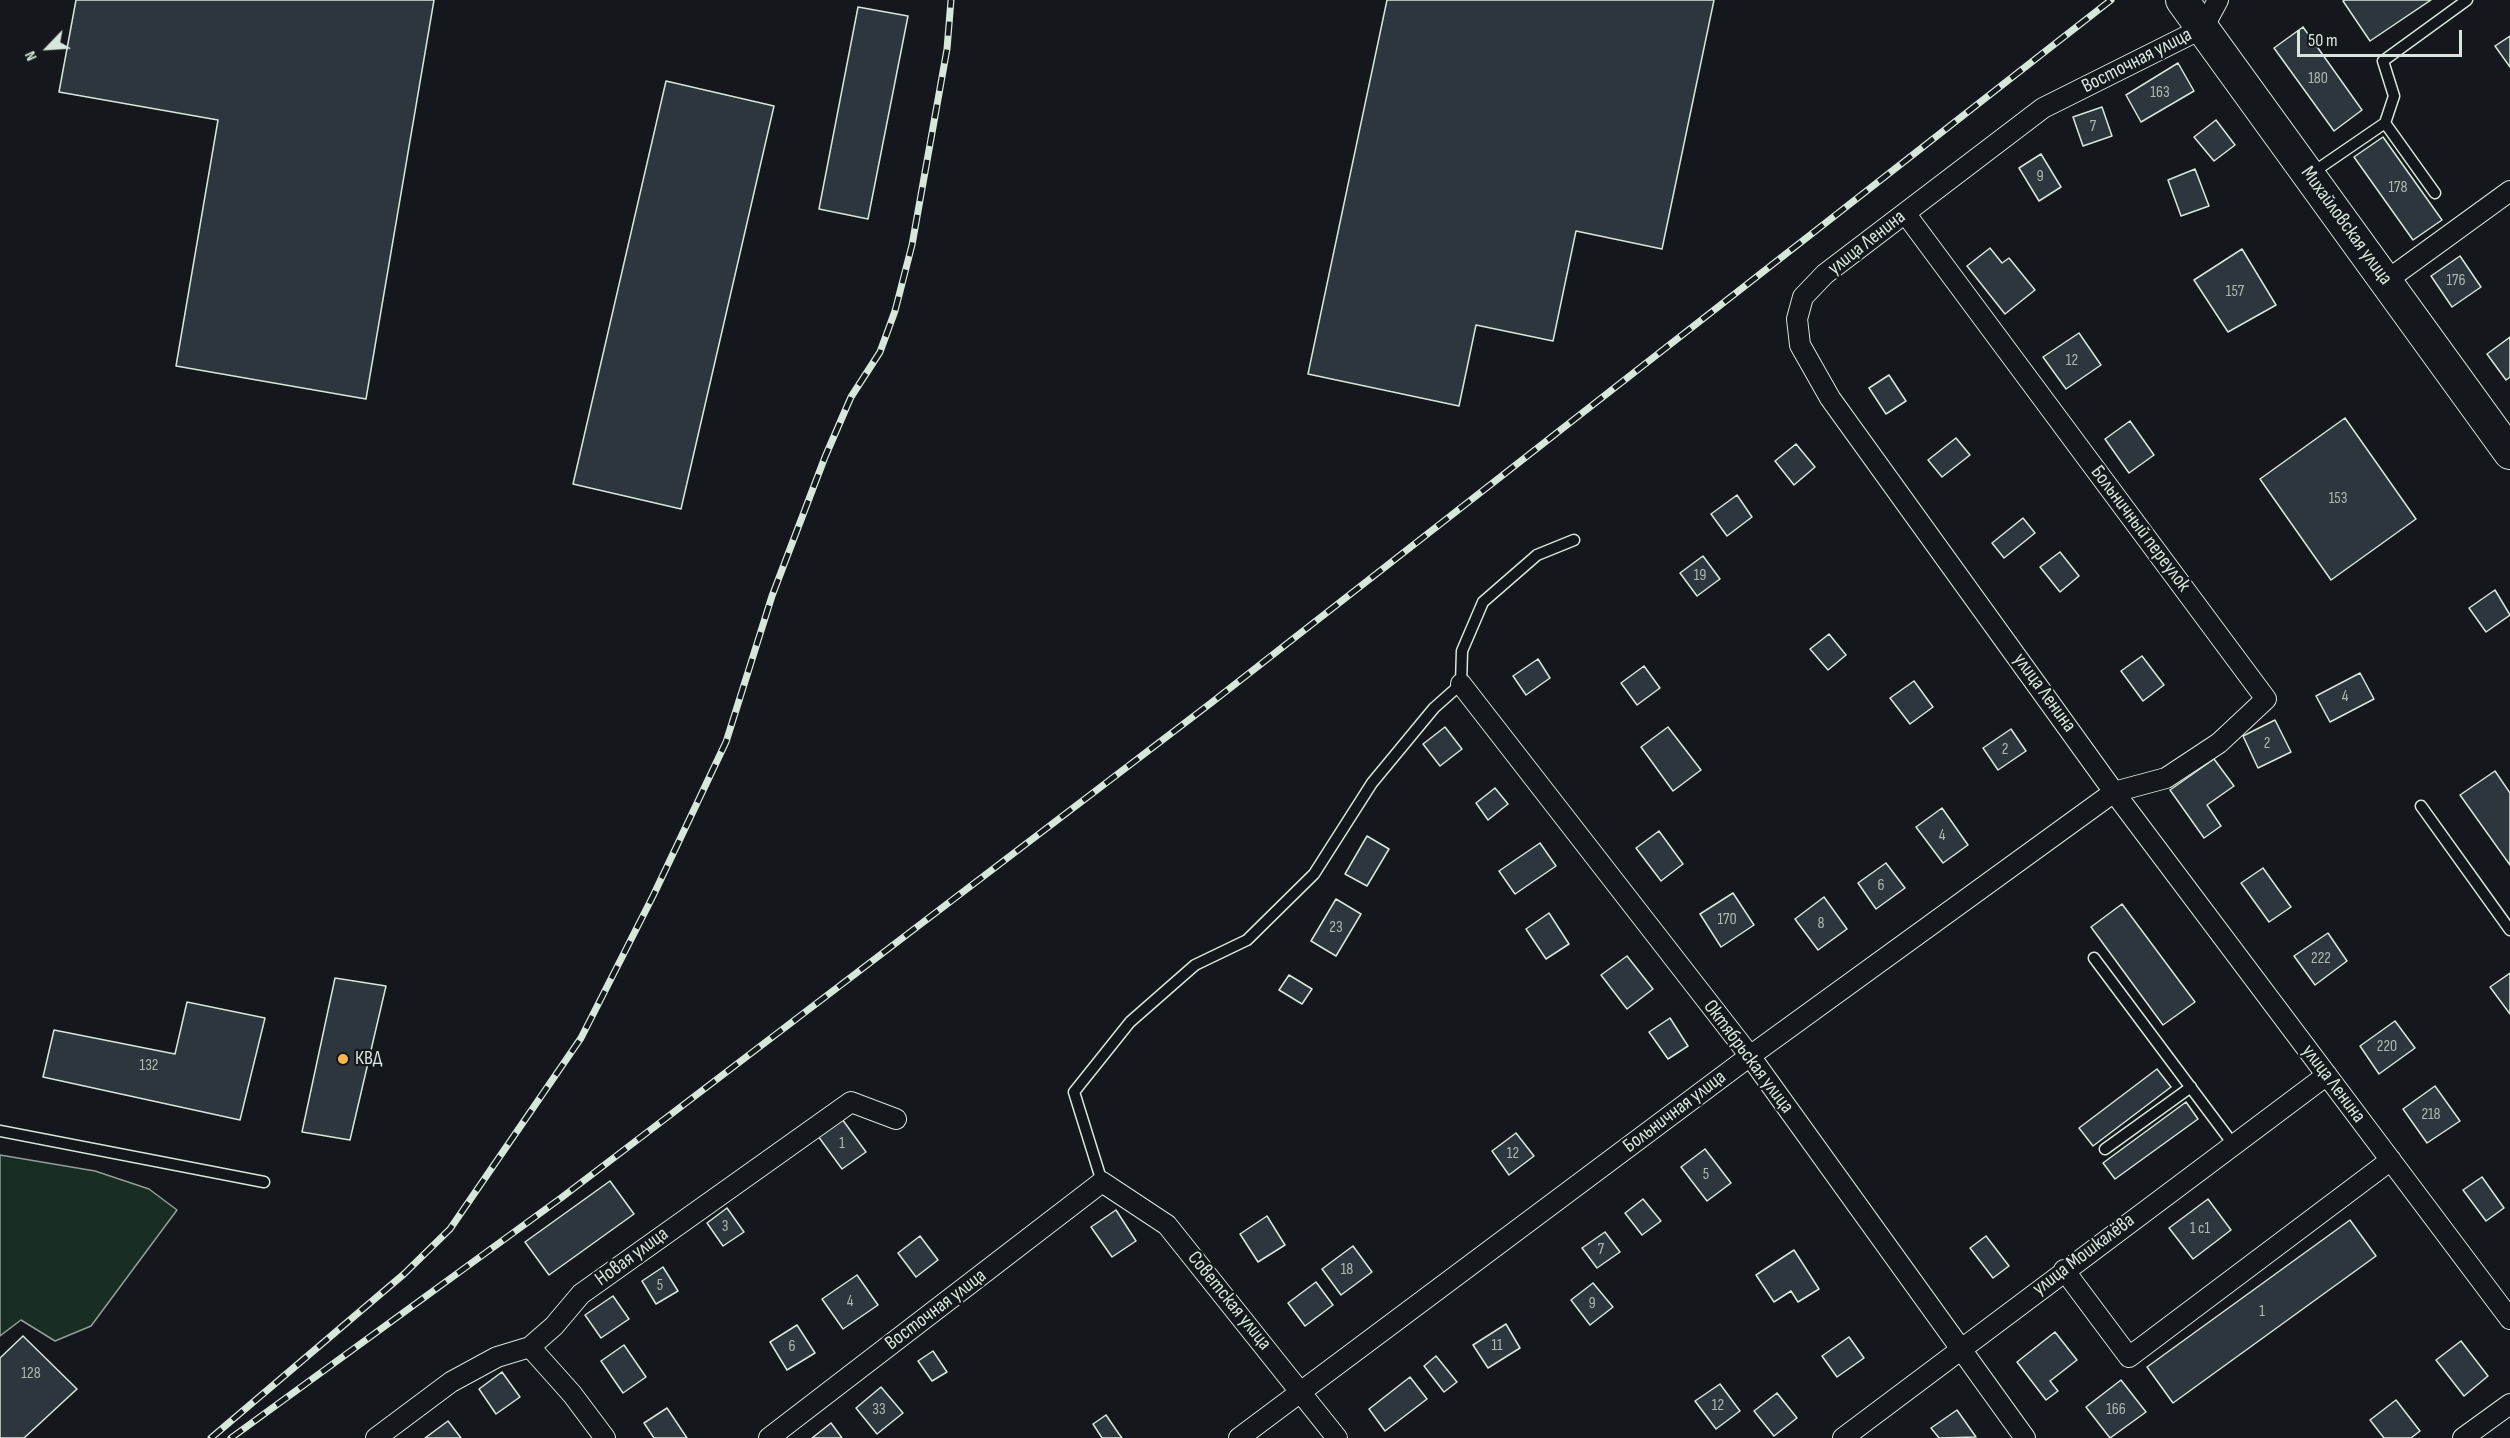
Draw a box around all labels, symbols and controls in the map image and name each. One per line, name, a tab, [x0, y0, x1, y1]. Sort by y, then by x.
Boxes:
north arrow	[18, 18, 78, 78]
scale bar	[2300, 18, 2465, 56]
street label: Восточная улица	[2078, 23, 2196, 99]
text: 50 m	[2308, 30, 2338, 51]
text: N	[21, 48, 42, 64]
house number: 180	[2308, 69, 2328, 89]
house number: 163	[2150, 83, 2170, 103]
house number: 7	[2090, 117, 2096, 137]
street label: Михайловская улица	[2295, 162, 2397, 290]
house number: 9	[2036, 167, 2044, 187]
house number: 178	[2389, 178, 2407, 198]
street label: улица Ленина	[1823, 205, 1911, 281]
house number: 176	[2447, 271, 2465, 291]
house number: 157	[2226, 282, 2244, 302]
house number: 12	[2066, 351, 2078, 371]
street label: Больничный переулок	[2085, 461, 2195, 597]
house number: 153	[2329, 489, 2347, 509]
house number: 19	[1694, 566, 1706, 586]
street label: улица Ленина	[2007, 649, 2081, 737]
house number: 4	[2342, 687, 2348, 707]
house number: 2	[2264, 734, 2270, 754]
house number: 2	[2002, 740, 2008, 760]
house number: 4	[1939, 826, 1945, 846]
house number: 6	[1877, 876, 1885, 896]
house number: 170	[1717, 910, 1737, 930]
house number: 8	[1817, 914, 1825, 934]
house number: 23	[1329, 918, 1343, 938]
house number: 222	[2311, 949, 2331, 969]
street label: Октябрьская улица	[1698, 996, 1798, 1118]
house number: 220	[2377, 1037, 2397, 1057]
street label: улица Ленина	[2296, 1040, 2370, 1128]
place label: КВД	[355, 1047, 382, 1071]
marker: КВД	[336, 1052, 350, 1066]
house number: 132	[140, 1056, 158, 1076]
street label: Больничная улица	[1619, 1066, 1731, 1158]
house number: 218	[2421, 1105, 2441, 1125]
house number: 1	[839, 1134, 845, 1154]
house number: 12	[1507, 1144, 1519, 1164]
house number: 5	[1703, 1165, 1709, 1185]
street label: улица Мошкалёва	[2028, 1209, 2140, 1301]
house number: 3	[722, 1217, 728, 1237]
house number: 1 с1	[2190, 1219, 2210, 1239]
street label: Новая улица	[591, 1222, 673, 1292]
house number: 7	[1598, 1240, 1604, 1260]
street label: Советская улица	[1182, 1247, 1276, 1355]
house number: 18	[1341, 1260, 1353, 1280]
street label: Восточная улица	[881, 1264, 991, 1356]
house number: 5	[657, 1276, 663, 1296]
house number: 4	[847, 1292, 853, 1312]
house number: 9	[1588, 1294, 1596, 1314]
house number: 1	[2259, 1302, 2265, 1322]
house number: 11	[1491, 1336, 1503, 1356]
house number: 6	[788, 1337, 796, 1357]
house number: 128	[21, 1364, 41, 1384]
house number: 12	[1712, 1396, 1724, 1416]
house number: 33	[872, 1400, 886, 1420]
house number: 166	[2106, 1400, 2126, 1420]

